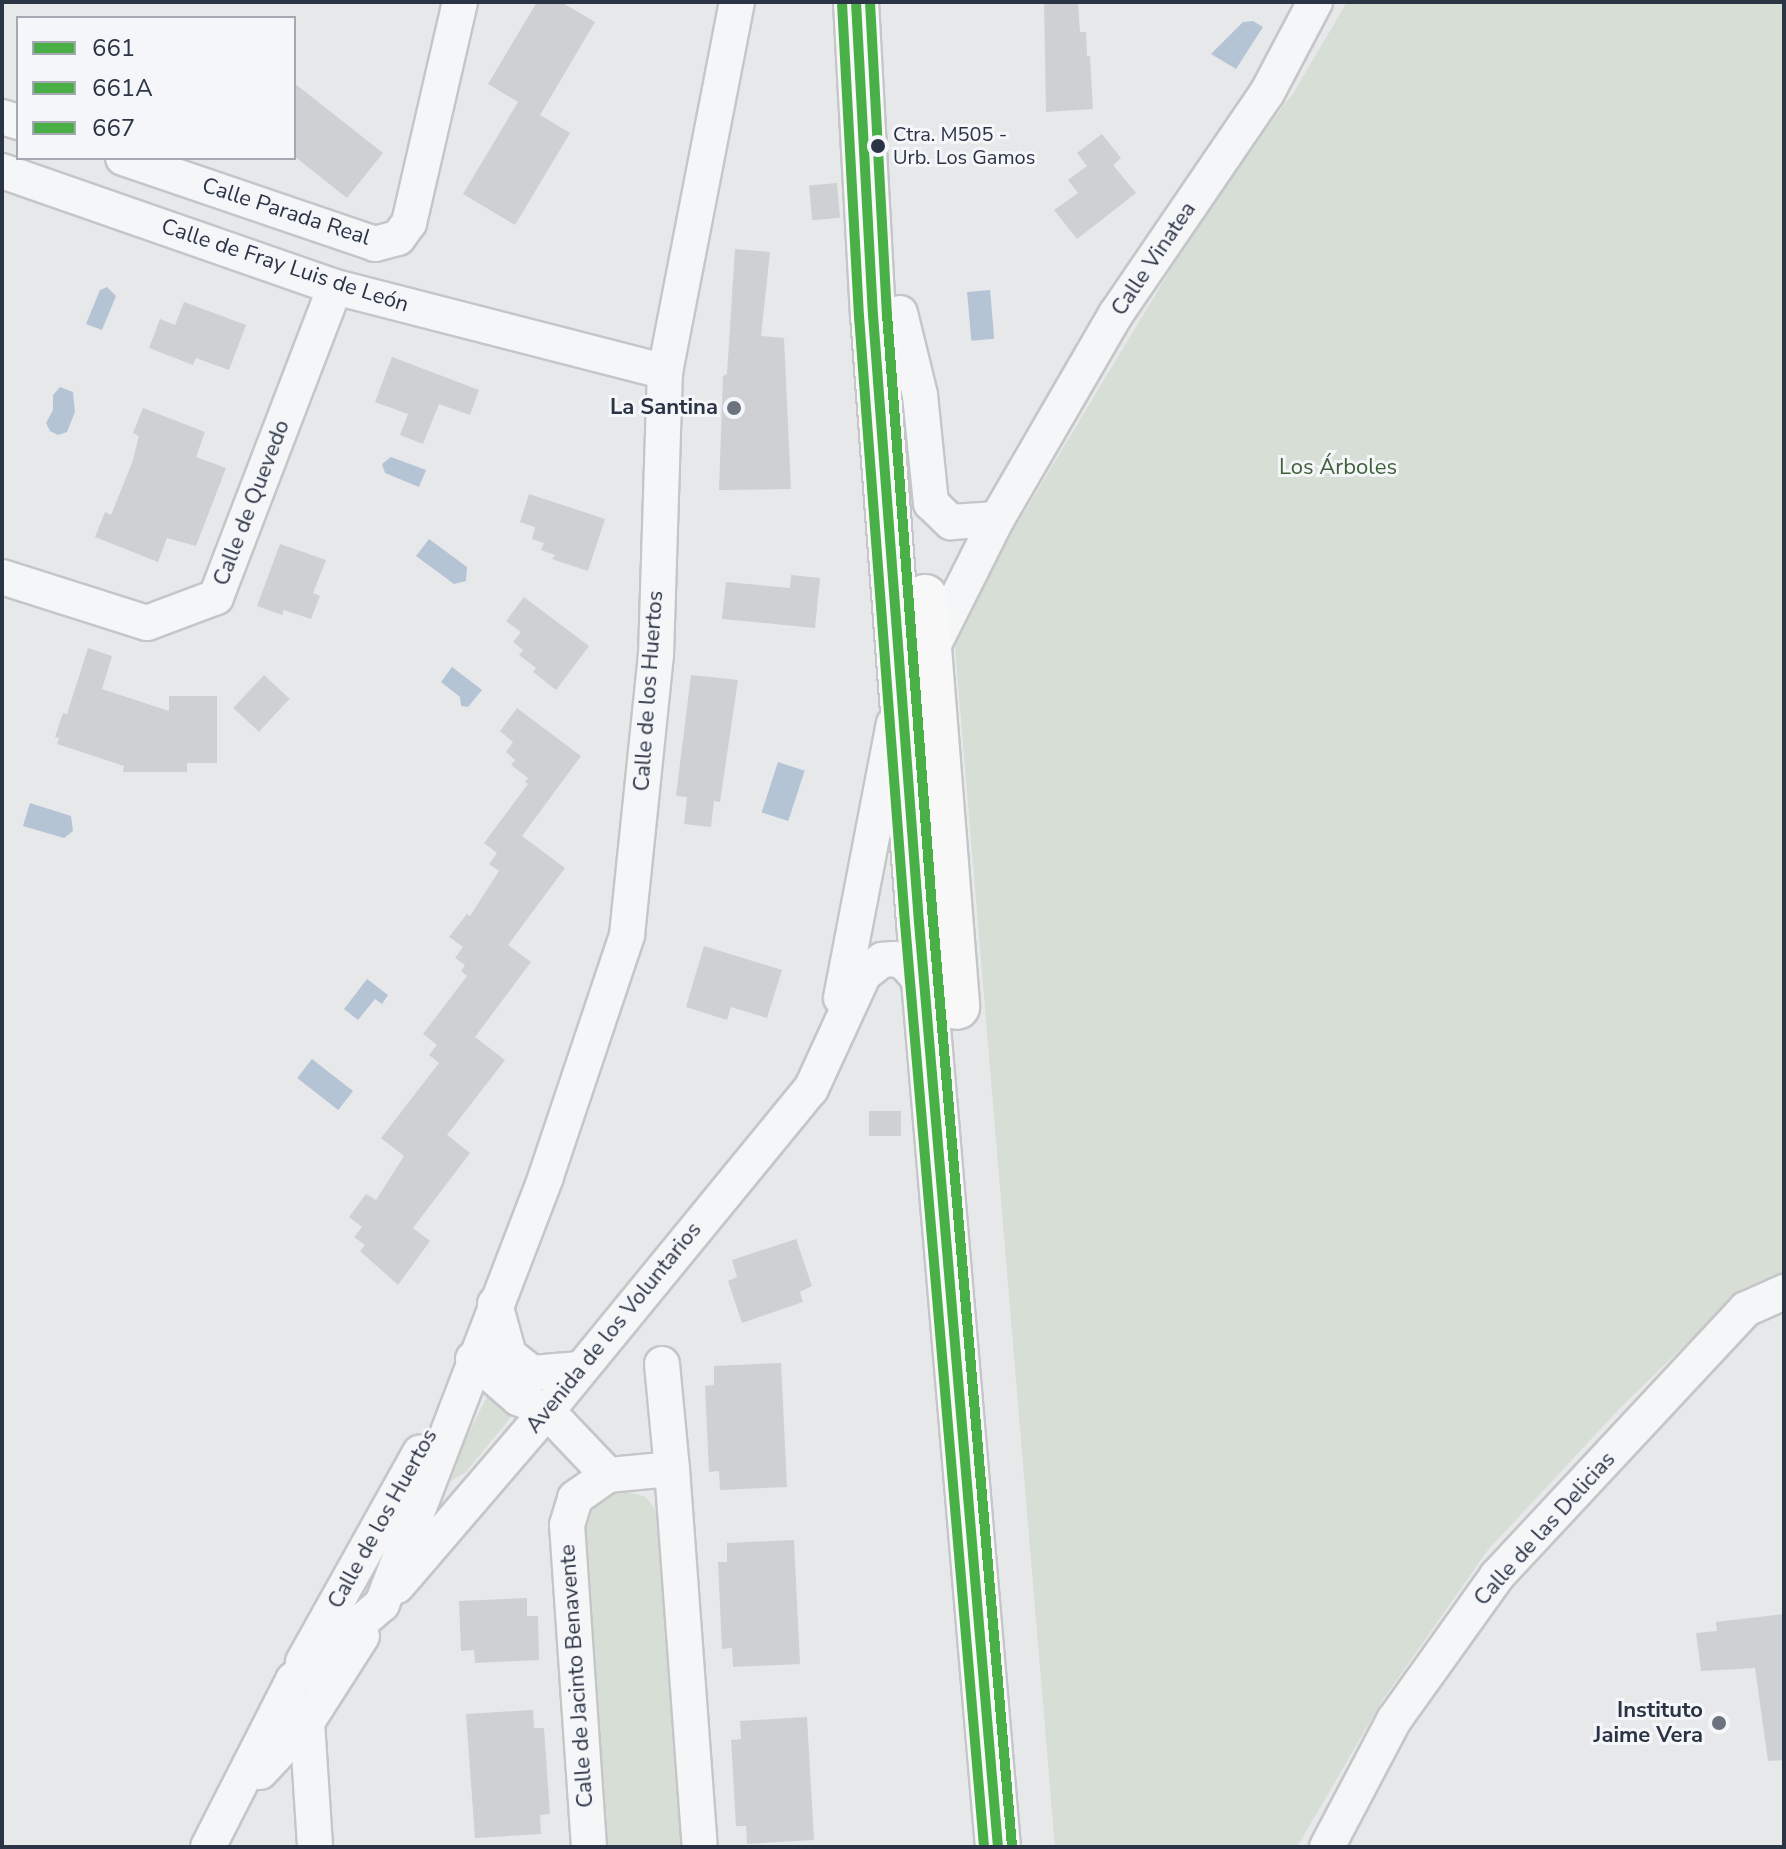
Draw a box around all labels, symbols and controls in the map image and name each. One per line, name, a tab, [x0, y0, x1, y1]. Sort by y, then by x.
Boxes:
legend	[16, 16, 296, 160]
text: 661	[92, 32, 135, 64]
text: 661A	[92, 72, 153, 104]
text: 667	[92, 112, 135, 144]
place label: Ctra. M505 - Urb. Los Gamos	[893, 122, 1035, 169]
marker: Ctra. M505 - Urb. Los Gamos	[870, 138, 886, 154]
street label: Calle Parada Real	[199, 172, 373, 252]
street label: Calle Vinatea	[1106, 197, 1202, 321]
street label: Calle de Fray Luis de León	[158, 214, 412, 318]
place label: La Santina	[610, 395, 718, 421]
marker: La Santina	[725, 399, 743, 417]
street label: Calle de Quevedo	[208, 416, 296, 590]
park label: Los Árboles	[1279, 455, 1397, 481]
street label: Calle de los Huertos	[629, 590, 669, 792]
street label: Avenida de los Voluntarios	[521, 1217, 707, 1439]
street label: Calle de los Huertos	[323, 1425, 443, 1613]
street label: Calle de las Delicias	[1469, 1447, 1621, 1611]
street label: Calle de Jacinto Benavente	[555, 1543, 599, 1809]
place label: Instituto Jaime Vera	[1594, 1697, 1703, 1748]
marker: Instituto Jaime Vera	[1710, 1714, 1728, 1732]

